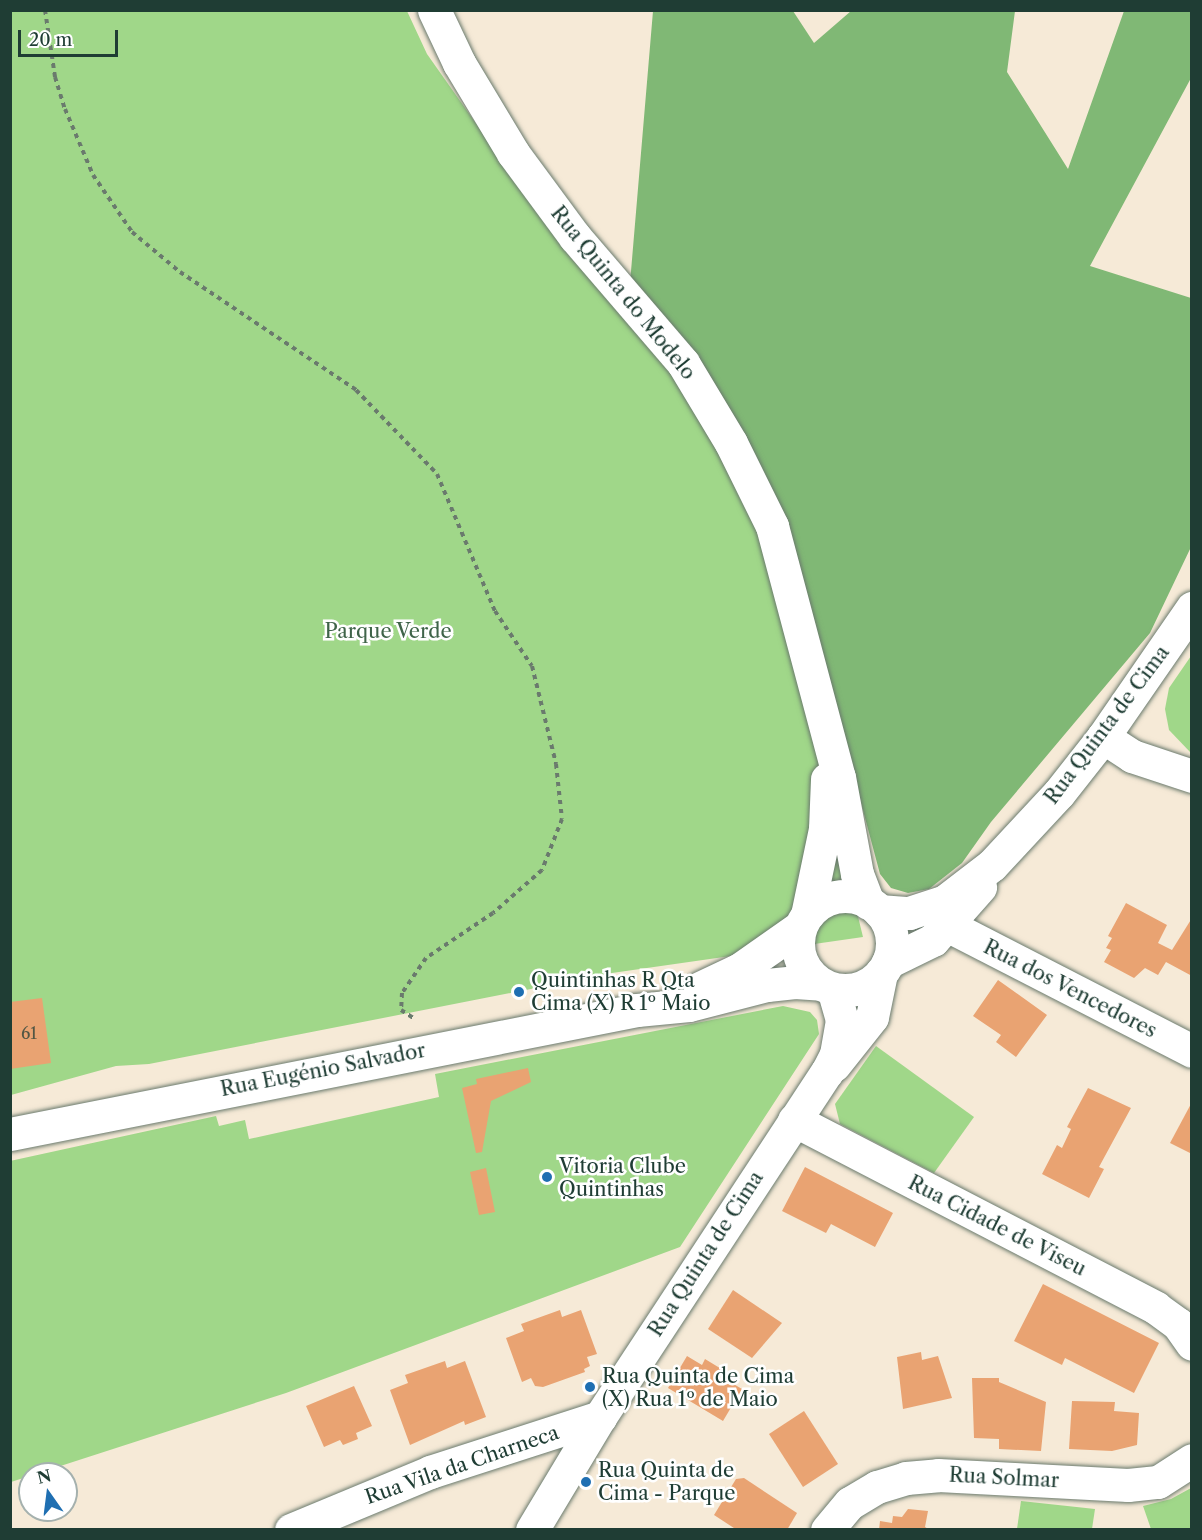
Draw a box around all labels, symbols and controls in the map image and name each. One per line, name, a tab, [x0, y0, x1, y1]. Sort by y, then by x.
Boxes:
scale bar	[21, 18, 122, 56]
text: 20 m	[29, 29, 72, 51]
street label: Rua Quinta do Modelo	[546, 201, 700, 385]
park label: Parque Verde	[324, 619, 452, 643]
street label: Rua Quinta de Cima	[1039, 641, 1175, 809]
street label: Rua dos Vencedores	[979, 935, 1161, 1043]
place label: Quintinhas R Qta Cima (X) R 1º Maio	[531, 969, 712, 1016]
marker: Quintinhas R Qta Cima (X) R 1º Maio	[512, 985, 526, 999]
house number: 61	[21, 1023, 37, 1043]
street label: Rua Eugénio Salvador	[218, 1038, 428, 1102]
place label: Vitoria Clube Quintinhas	[559, 1154, 686, 1201]
street label: Rua Quinta de Cima	[643, 1167, 769, 1341]
marker: Vitoria Clube Quintinhas	[540, 1170, 554, 1184]
street label: Rua Cidade de Viseu	[904, 1171, 1090, 1281]
place label: Rua Quinta de Cima (X) Rua 1º de Maio	[602, 1364, 795, 1411]
marker: Rua Quinta de Cima (X) Rua 1º de Maio	[583, 1380, 597, 1394]
street label: Rua Vila da Charneca	[361, 1420, 563, 1510]
place label: Rua Quinta de Cima - Parque	[598, 1458, 736, 1505]
north arrow	[18, 1462, 78, 1522]
street label: Rua Solmar	[948, 1463, 1060, 1493]
text: N	[35, 1465, 53, 1488]
marker: Rua Quinta de Cima - Parque	[579, 1475, 593, 1489]

